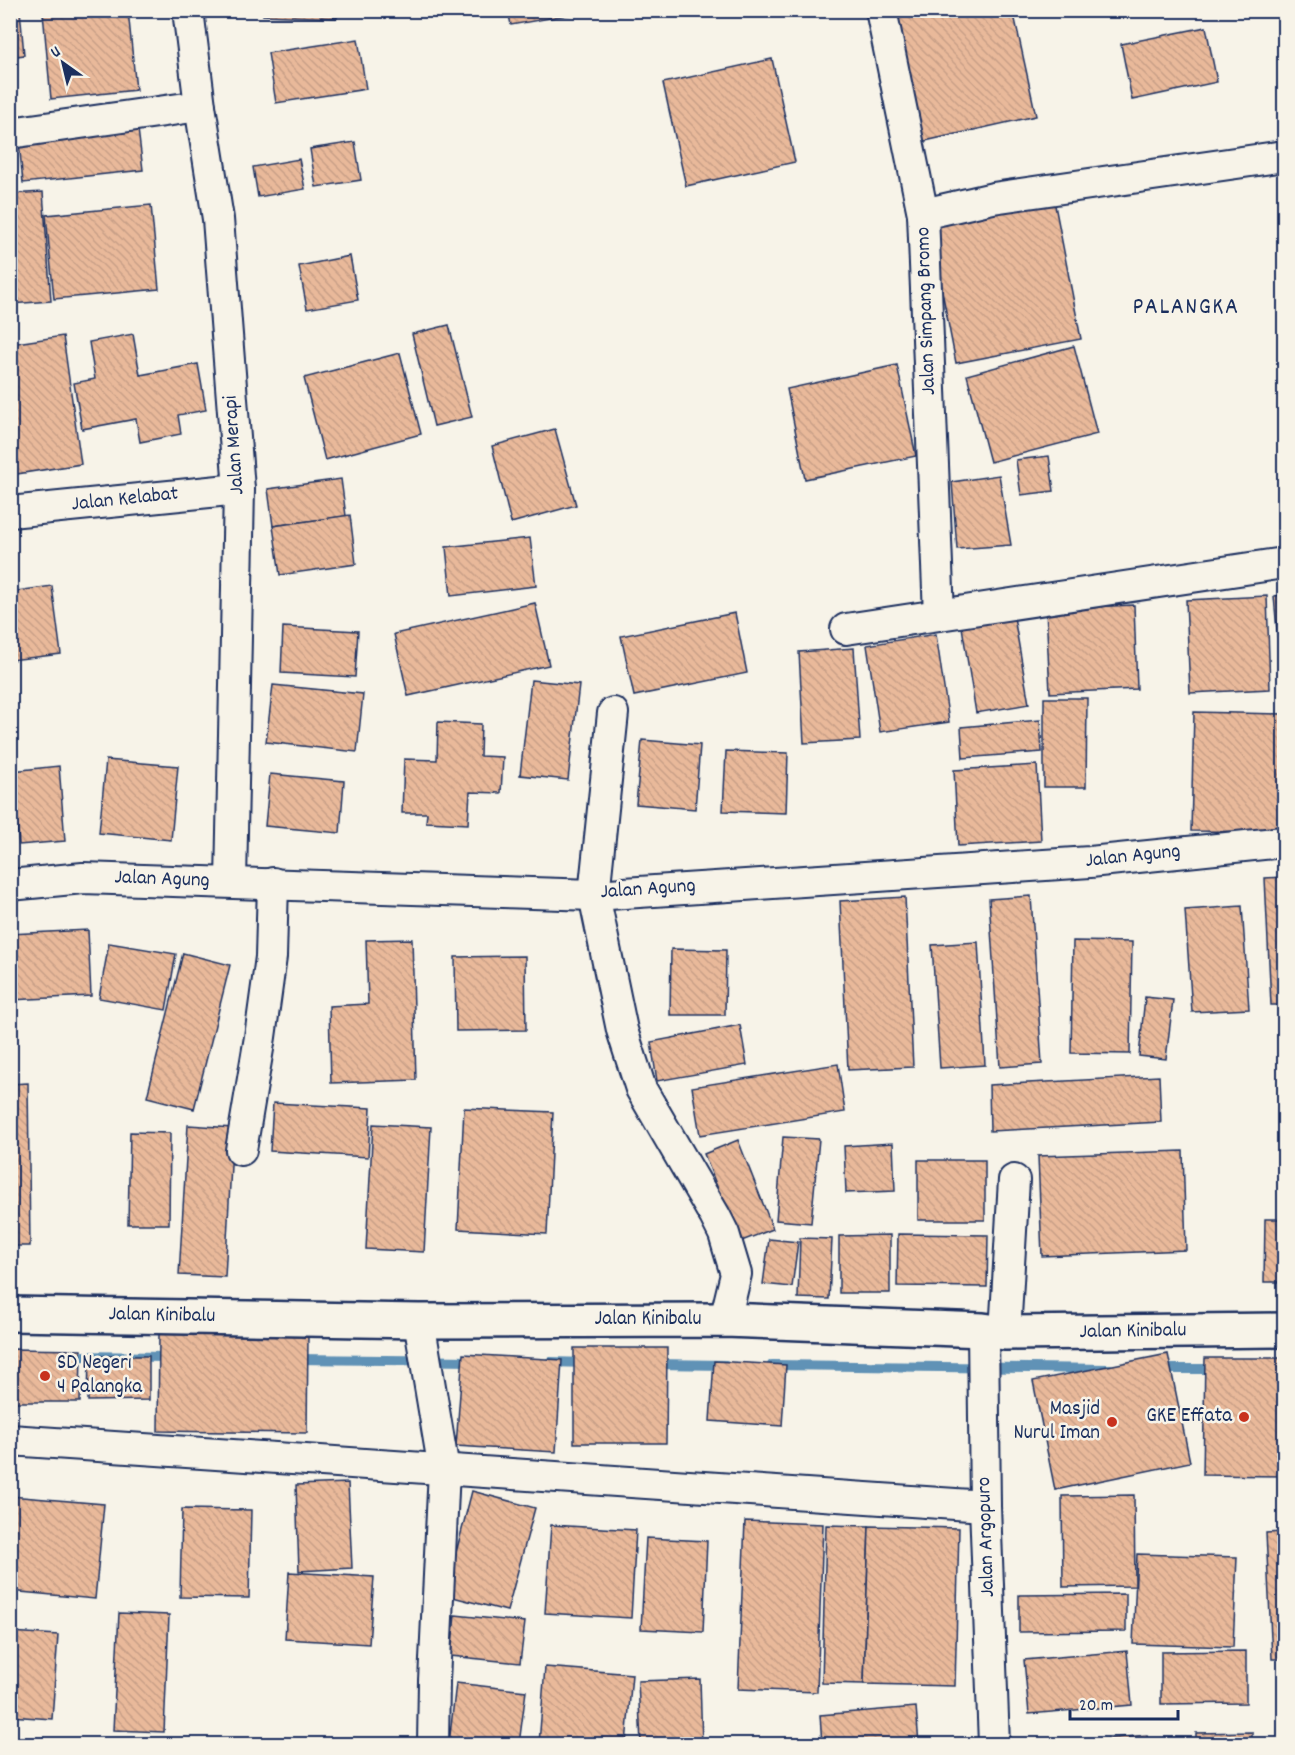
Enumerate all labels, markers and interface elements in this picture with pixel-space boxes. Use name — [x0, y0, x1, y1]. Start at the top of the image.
north arrow — [33, 33, 93, 93]
text: U — [46, 41, 66, 64]
street label: Jalan Simpang Bromo — [909, 226, 945, 396]
district label: PALANGKA — [1132, 291, 1240, 325]
street label: Jalan Merapi — [217, 394, 253, 496]
street label: Jalan Kelabat — [70, 479, 180, 521]
street label: Jalan Agung — [1084, 837, 1182, 877]
street label: Jalan Agung — [114, 863, 210, 897]
street label: Jalan Agung — [599, 872, 697, 908]
street label: Jalan Kinibalu — [108, 1300, 216, 1332]
street label: Jalan Kinibalu — [595, 1305, 701, 1335]
street label: Jalan Kinibalu — [1079, 1316, 1187, 1348]
place label: SD Negeri 4 Palangka — [57, 1349, 143, 1403]
marker: SD Negeri 4 Palangka — [38, 1369, 52, 1383]
place label: Masjid Nurul Iman — [1013, 1395, 1100, 1449]
place label: GKE Effata — [1146, 1402, 1233, 1432]
marker: GKE Effata — [1237, 1410, 1251, 1424]
marker: Masjid Nurul Iman — [1105, 1415, 1119, 1429]
street label: Jalan Argopuro — [970, 1476, 1004, 1598]
scale bar — [1070, 1683, 1178, 1721]
text: 20 m — [1079, 1694, 1113, 1719]

